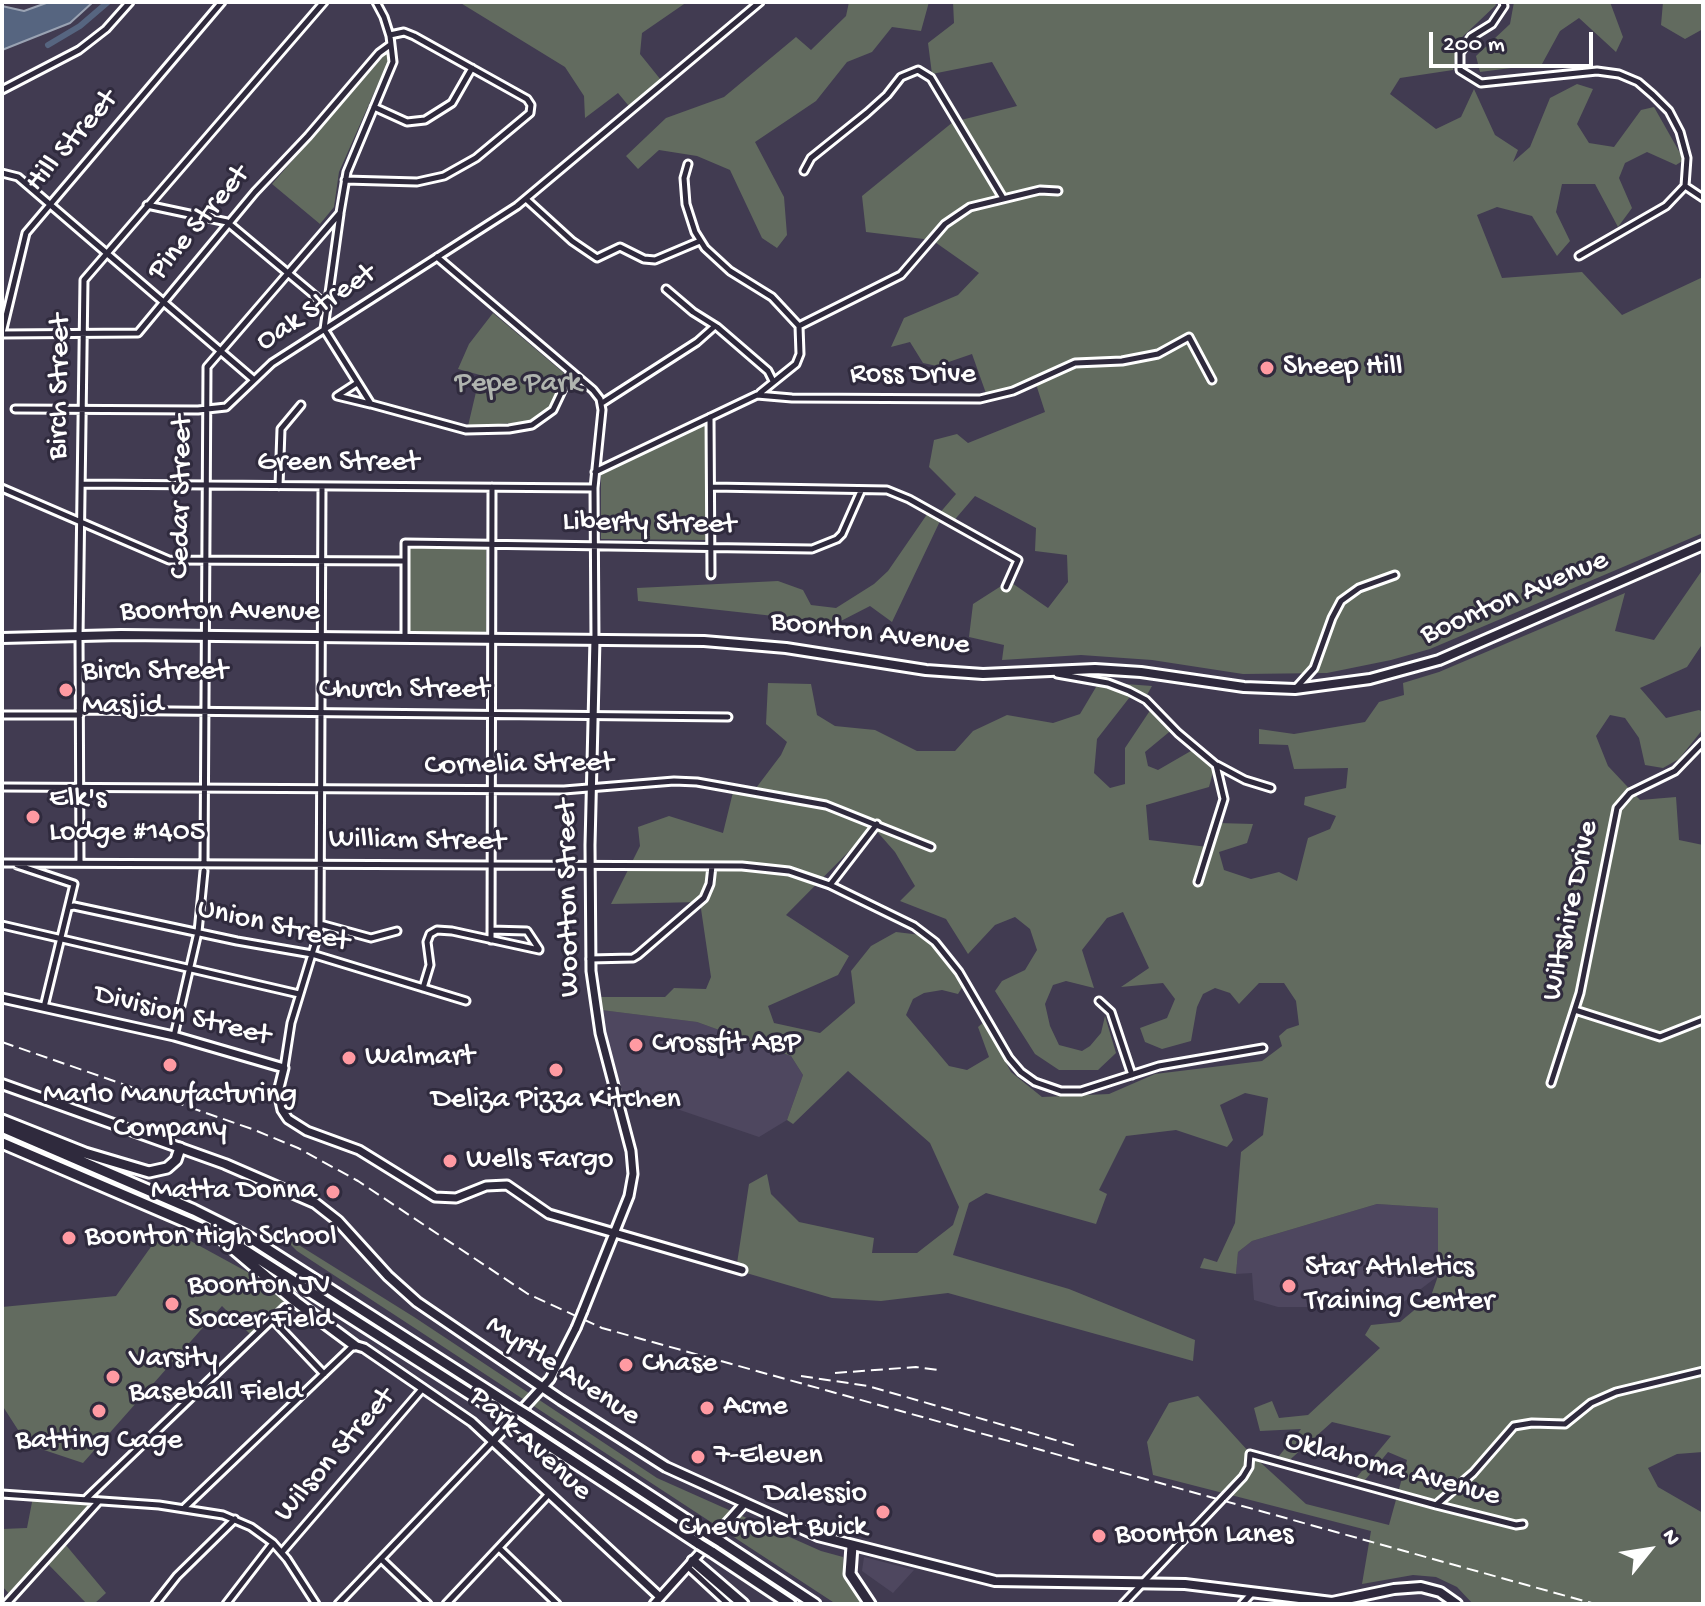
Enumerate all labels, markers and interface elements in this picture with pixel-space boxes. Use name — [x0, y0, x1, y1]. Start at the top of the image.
scale bar — [1433, 16, 1597, 66]
text: 200 m — [1443, 31, 1505, 60]
street label: Hill Street — [19, 83, 127, 201]
street label: Pine Street — [141, 159, 259, 289]
street label: Oak Street — [251, 257, 383, 361]
street label: Birch Street — [42, 314, 80, 460]
place label: Sheep Hill — [1283, 350, 1403, 386]
street label: Ross Drive — [850, 358, 976, 394]
marker: Sheep Hill — [1258, 359, 1276, 377]
park label: Pepe Park — [455, 367, 581, 403]
street label: Cedar Street — [164, 415, 202, 579]
street label: Green Street — [257, 446, 419, 482]
street label: Liberty Street — [562, 505, 736, 545]
street label: Boonton Avenue — [1416, 543, 1614, 655]
street label: Boonton Avenue — [120, 595, 320, 631]
street label: Boonton Avenue — [768, 605, 972, 665]
place label: Birch Street Masjid — [82, 655, 228, 726]
street label: Church Street — [319, 673, 489, 709]
marker: Birch Street Masjid — [57, 681, 75, 699]
street label: Cornelia Street — [424, 746, 614, 786]
place label: Elk's Lodge #1405 — [49, 782, 206, 852]
street label: Wootton Street — [550, 799, 590, 997]
marker: Elk's Lodge #1405 — [24, 808, 42, 826]
street label: Wiltshire Drive — [1535, 818, 1609, 1004]
street label: William Street — [328, 822, 506, 862]
street label: Union Street — [193, 892, 353, 962]
street label: Division Street — [90, 978, 274, 1056]
place label: Crossfit ABP — [652, 1027, 801, 1063]
marker: Crossfit ABP — [627, 1036, 645, 1054]
place label: Walmart — [365, 1040, 475, 1076]
marker: Walmart — [340, 1049, 358, 1067]
marker: Marlo Manufacturing Company — [161, 1056, 179, 1074]
marker: Deliza Pizza Kitchen — [547, 1061, 565, 1079]
place label: Marlo Manufacturing Company — [43, 1078, 297, 1148]
place label: Deliza Pizza Kitchen — [431, 1083, 681, 1119]
place label: Wells Fargo — [466, 1143, 614, 1179]
marker: Wells Fargo — [441, 1152, 459, 1170]
place label: Matta Donna — [151, 1174, 317, 1210]
marker: Matta Donna — [324, 1183, 342, 1201]
place label: Boonton High School — [85, 1220, 337, 1256]
marker: Boonton High School — [60, 1229, 78, 1247]
place label: Star Athletics Training Center — [1305, 1251, 1494, 1322]
place label: Boonton JV Soccer Field — [188, 1269, 333, 1340]
marker: Star Athletics Training Center — [1280, 1277, 1298, 1295]
marker: Boonton JV Soccer Field — [163, 1295, 181, 1313]
street label: Myrtle Avenue — [478, 1308, 646, 1436]
place label: Varsity Baseball Field — [129, 1342, 302, 1412]
place label: Chase — [642, 1347, 718, 1383]
marker: Chase — [617, 1356, 635, 1374]
marker: Varsity Baseball Field — [104, 1368, 122, 1386]
street label: Park Avenue — [460, 1380, 598, 1510]
street label: Wilson Street — [268, 1381, 404, 1531]
place label: Acme — [723, 1390, 788, 1426]
marker: Acme — [698, 1399, 716, 1417]
marker: Batting Cage — [90, 1402, 108, 1420]
place label: Batting Cage — [16, 1424, 182, 1460]
street label: Oklahoma Avenue — [1280, 1424, 1504, 1516]
place label: 7-Eleven — [714, 1439, 823, 1475]
marker: 7-Eleven — [689, 1448, 707, 1466]
place label: Dalessio Chevrolet Buick — [679, 1477, 867, 1548]
marker: Dalessio Chevrolet Buick — [874, 1503, 892, 1521]
north arrow — [1609, 1510, 1689, 1590]
place label: Boonton Lanes — [1115, 1518, 1293, 1554]
text: N — [1655, 1525, 1685, 1551]
marker: Boonton Lanes — [1090, 1527, 1108, 1545]

